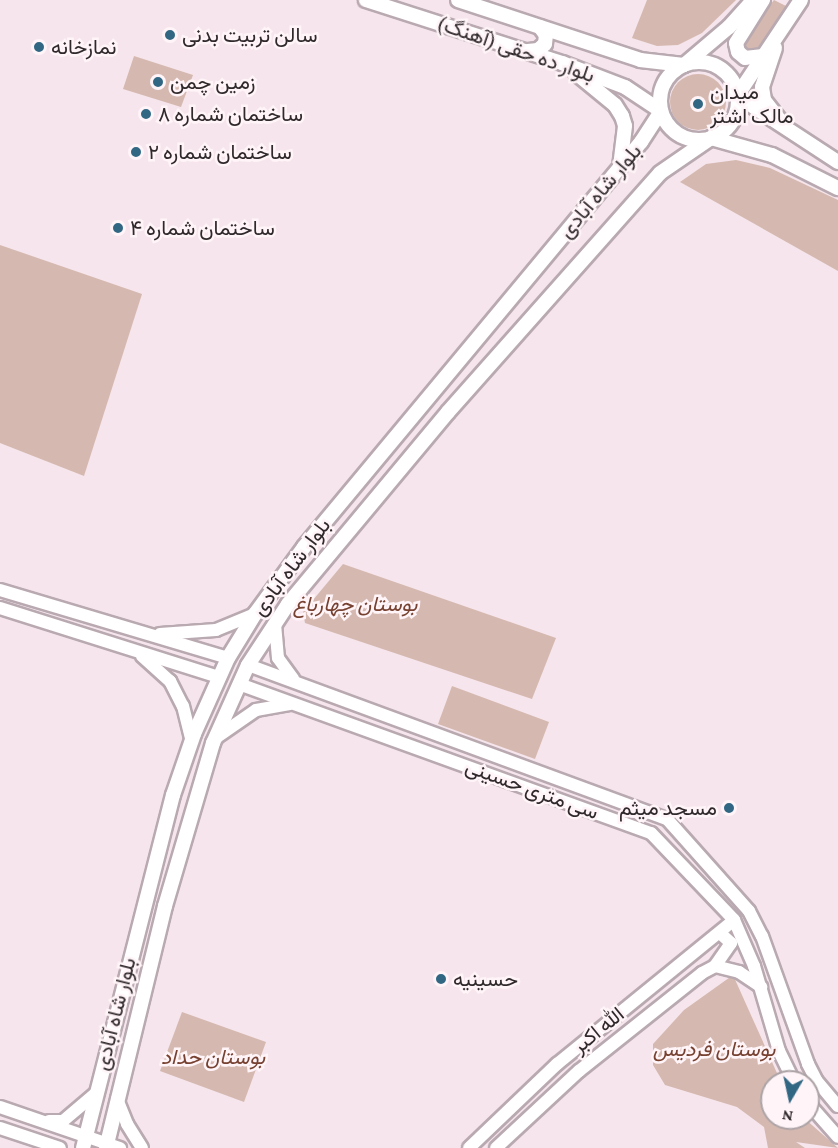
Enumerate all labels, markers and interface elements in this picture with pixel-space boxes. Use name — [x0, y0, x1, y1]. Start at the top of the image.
street label: بلوار ده حقی (آهنگ) — [434, 10, 598, 88]
place label: سالن تربیت بدنی — [182, 22, 317, 48]
marker: سالن تربیت بدنی — [163, 28, 177, 42]
place label: نمازخانه — [51, 34, 117, 60]
marker: نمازخانه — [32, 40, 46, 54]
place label: زمین چمن — [170, 69, 255, 95]
marker: زمین چمن — [151, 75, 165, 89]
place label: میدان مالک اشتر — [710, 79, 794, 129]
marker: میدان مالک اشتر — [691, 97, 705, 111]
place label: ساختمان شماره ۸ — [158, 101, 303, 127]
marker: ساختمان شماره ۸ — [139, 107, 153, 121]
place label: ساختمان شماره ۲ — [148, 139, 292, 165]
street label: بلوار شاه آبادی — [553, 139, 647, 243]
marker: ساختمان شماره ۲ — [129, 145, 143, 159]
place label: ساختمان شماره ۴ — [130, 215, 275, 241]
marker: ساختمان شماره ۴ — [111, 221, 125, 235]
street label: بلوار شاه آبادی — [246, 513, 336, 621]
park label: بوستان چهارباغ — [293, 591, 417, 617]
street label: سی متری حسینی — [462, 753, 602, 825]
place label: مسجد میثم — [619, 795, 717, 821]
marker: مسجد میثم — [722, 801, 736, 815]
street label: بلوار شاه آبادی — [89, 955, 141, 1073]
place label: حسینیه — [453, 966, 518, 992]
marker: حسینیه — [434, 972, 448, 986]
street label: الله اکبر — [567, 1001, 629, 1059]
park label: بوستان فردیس — [653, 1036, 775, 1062]
park label: بوستان حداد — [161, 1044, 265, 1070]
north arrow — [760, 1070, 820, 1130]
text: N — [781, 1107, 794, 1126]

